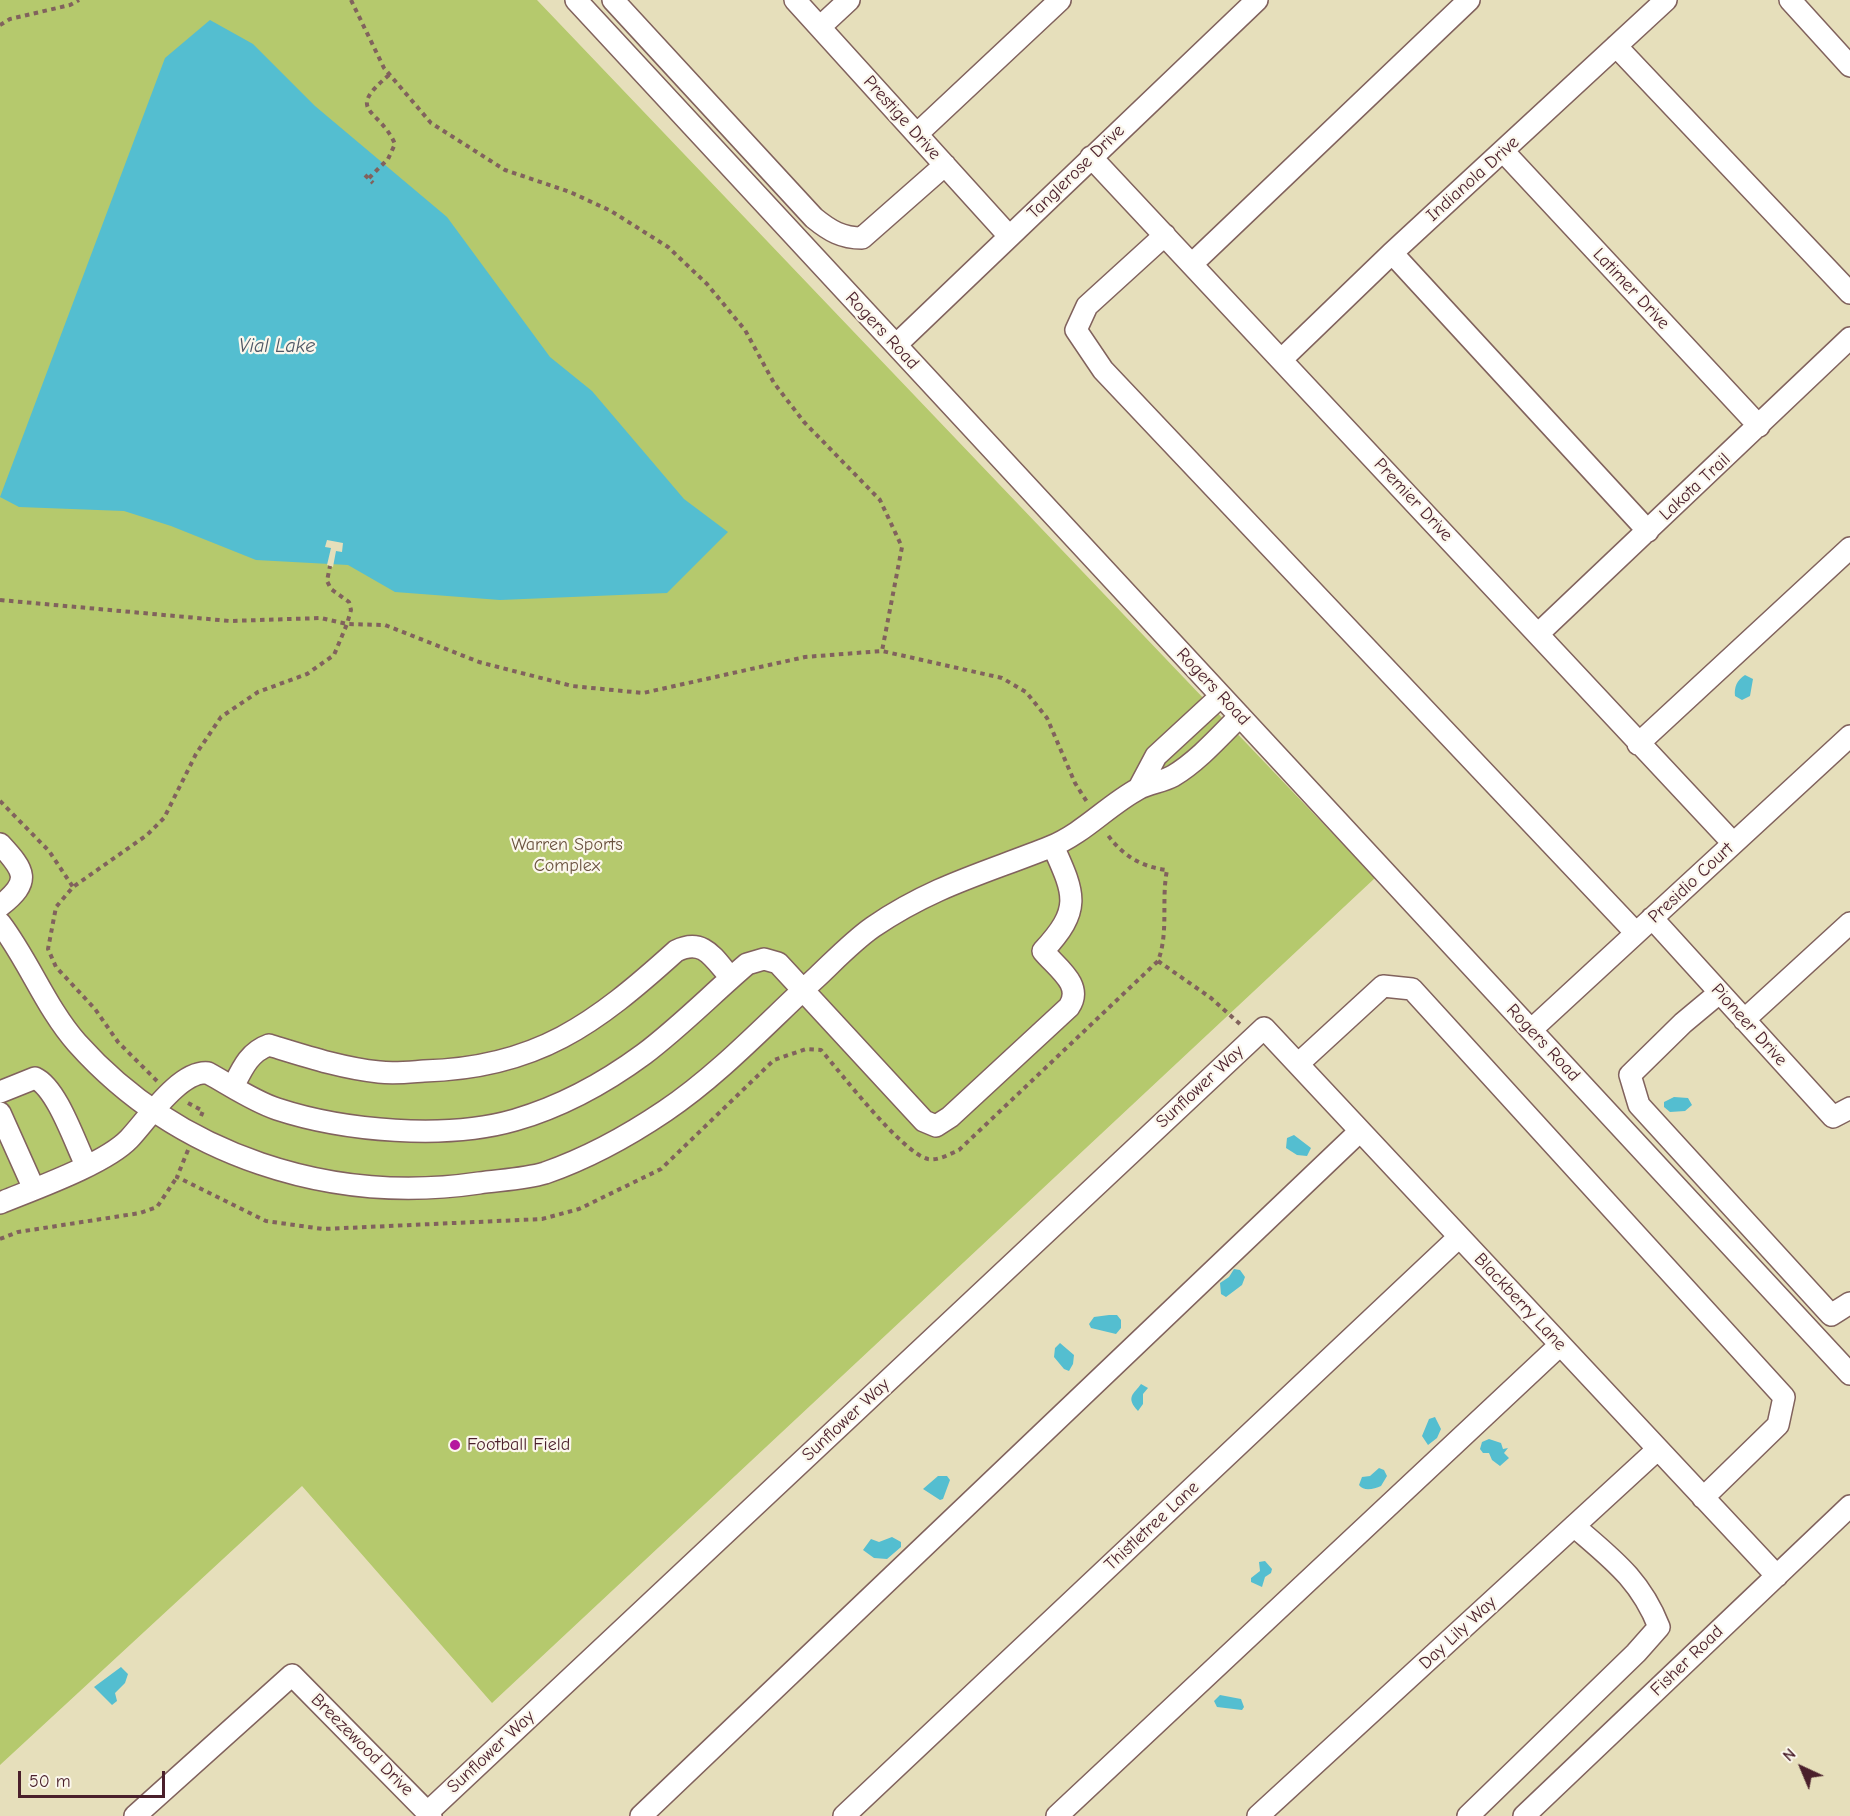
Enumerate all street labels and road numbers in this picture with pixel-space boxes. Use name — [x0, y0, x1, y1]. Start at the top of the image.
street label: Prestige Drive — [859, 71, 945, 165]
street label: Tanglerose Drive — [1023, 120, 1129, 224]
street label: Indianola Drive — [1422, 132, 1524, 226]
street label: Latimer Drive — [1588, 244, 1674, 334]
street label: Rogers Road — [841, 288, 923, 374]
street label: Lakota Trail — [1655, 449, 1735, 525]
street label: Premier Drive — [1369, 454, 1457, 546]
street label: Rogers Road — [1172, 644, 1254, 730]
street label: Presidio Court — [1644, 838, 1738, 928]
street label: Pioneer Drive — [1706, 979, 1792, 1071]
street label: Rogers Road — [1502, 1000, 1584, 1086]
street label: Sunflower Way — [1152, 1041, 1248, 1133]
street label: Blackberry Lane — [1469, 1249, 1571, 1355]
street label: Sunflower Way — [798, 1374, 894, 1466]
street label: Thistletree Lane — [1100, 1477, 1204, 1575]
street label: Day Lily Way — [1415, 1592, 1501, 1674]
street label: Fisher Road — [1646, 1621, 1728, 1701]
street label: Breezewood Drive — [306, 1689, 418, 1801]
street label: Sunflower Way — [443, 1706, 539, 1798]

